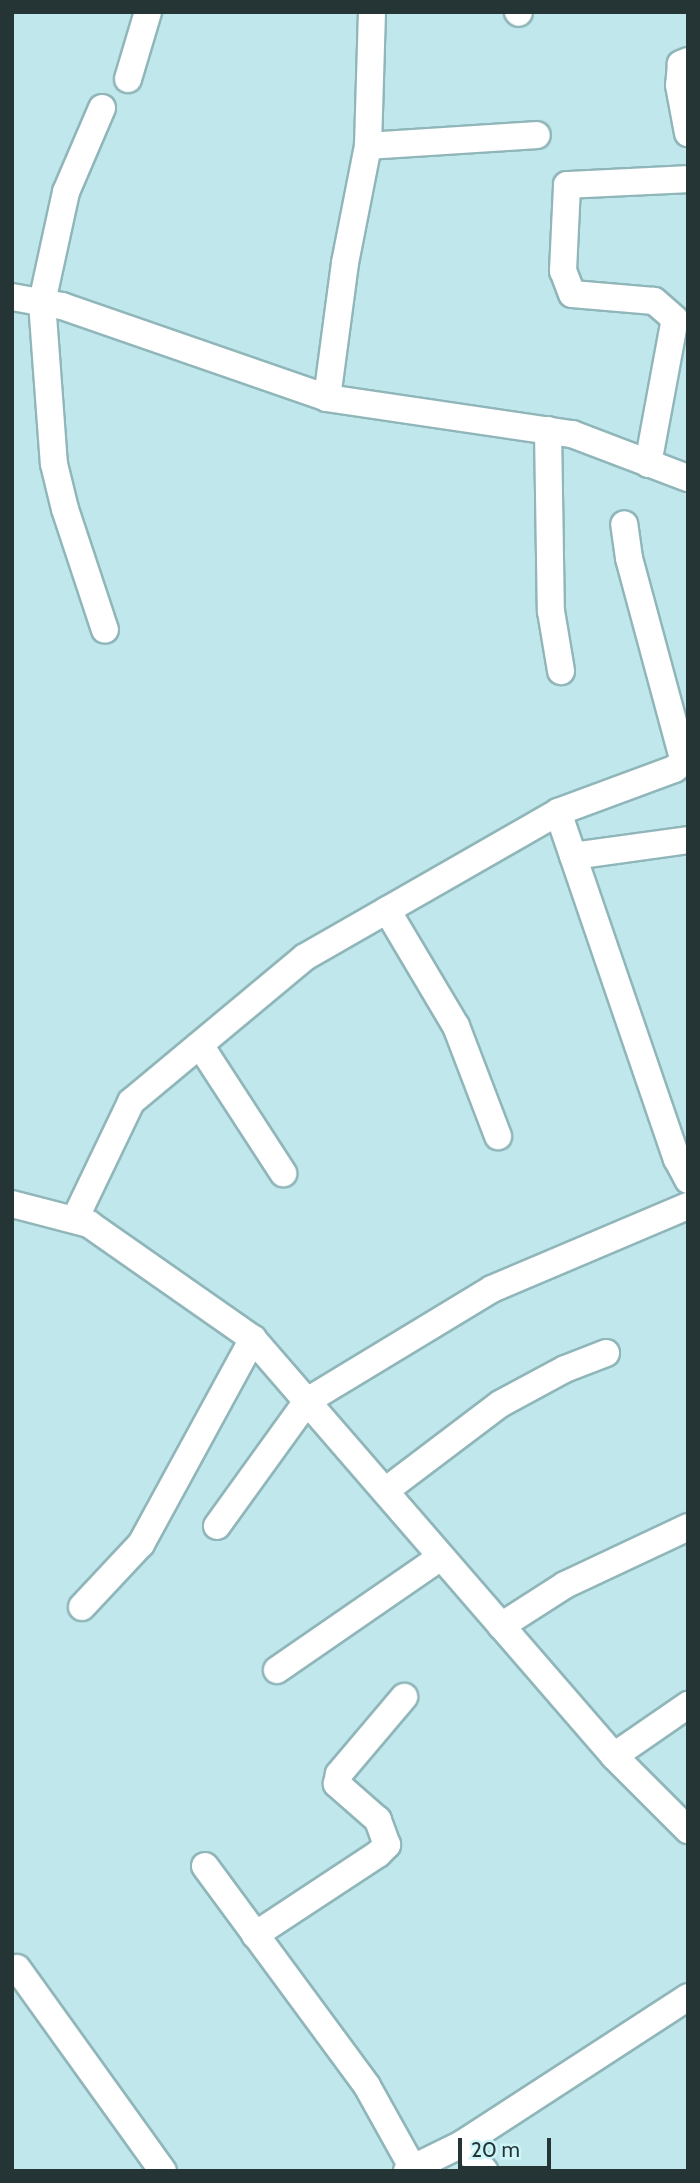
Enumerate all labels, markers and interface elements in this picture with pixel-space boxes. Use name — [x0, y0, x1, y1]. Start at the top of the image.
scale bar — [462, 2124, 555, 2168]
text: 20 m — [471, 2137, 520, 2162]

